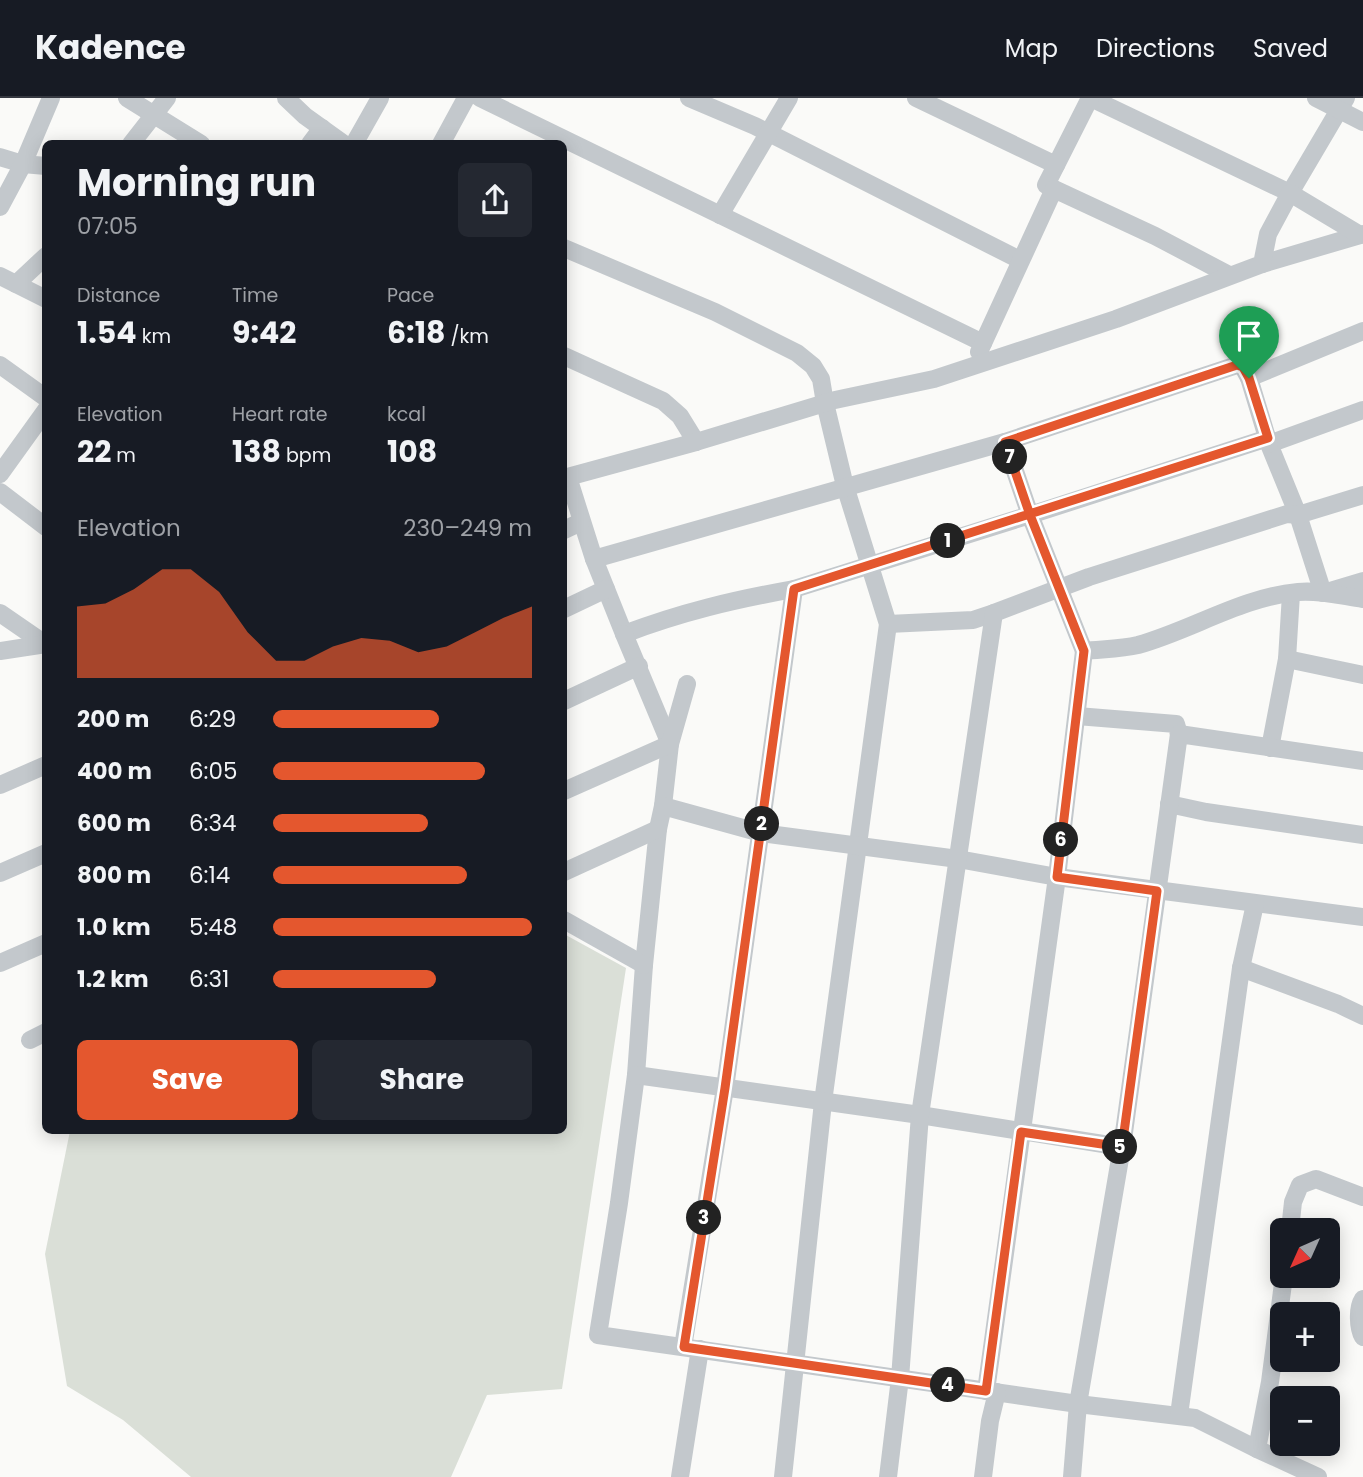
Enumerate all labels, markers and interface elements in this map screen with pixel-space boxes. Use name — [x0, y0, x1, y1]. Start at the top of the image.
text: Kadence — [35, 24, 186, 71]
text: Map — [1005, 32, 1058, 65]
text: Directions — [1096, 32, 1215, 65]
text: Saved — [1253, 32, 1328, 65]
text: Morning run — [77, 156, 316, 209]
button: share — [458, 163, 532, 237]
text: 07:05 — [77, 210, 138, 242]
text: Distance — [77, 282, 160, 309]
text: Time — [232, 282, 278, 309]
text: Pace — [387, 282, 434, 309]
pin — [1219, 306, 1279, 378]
text: 1.54 — [77, 311, 137, 354]
text: 9:42 — [232, 311, 296, 354]
text: 6:18 — [387, 311, 445, 354]
icon: arrive — [1230, 317, 1268, 355]
text: km — [137, 323, 171, 350]
text: /km — [445, 323, 489, 350]
text: Elevation — [77, 401, 163, 428]
text: Heart rate — [232, 401, 327, 428]
text: kcal — [387, 401, 426, 428]
text: 22 — [77, 430, 111, 473]
text: 138 — [232, 430, 281, 473]
text: 108 — [387, 430, 437, 473]
pin: 7 — [992, 440, 1028, 474]
text: m — [111, 442, 136, 469]
text: bpm — [281, 442, 331, 469]
text: 7 — [1004, 443, 1015, 470]
text: Elevation — [77, 512, 181, 544]
text: 230–249 m — [403, 512, 532, 544]
pin: 1 — [930, 524, 965, 558]
text: 1 — [944, 527, 951, 554]
text: 200 m — [77, 703, 149, 735]
text: 6:29 — [189, 703, 236, 735]
text: 400 m — [77, 755, 152, 787]
text: 6:05 — [189, 755, 237, 787]
pin: 2 — [744, 806, 780, 842]
text: 600 m — [77, 807, 151, 839]
text: 6:34 — [189, 807, 237, 839]
text: 2 — [756, 810, 767, 837]
pin: 6 — [1044, 822, 1078, 858]
text: 6 — [1054, 826, 1067, 853]
text: 800 m — [77, 859, 151, 891]
text: 6:14 — [189, 859, 230, 891]
text: 1.0 km — [77, 911, 151, 943]
text: 5:48 — [189, 911, 237, 943]
text: 1.2 km — [77, 963, 149, 995]
text: 6:31 — [189, 963, 229, 995]
button: Save — [77, 1040, 298, 1120]
button: Share — [312, 1040, 532, 1120]
pin: 5 — [1102, 1130, 1138, 1164]
text: 5 — [1113, 1133, 1126, 1160]
pin: 3 — [686, 1200, 722, 1236]
text: 3 — [698, 1204, 709, 1231]
north arrow — [1270, 1218, 1340, 1288]
map controls — [1270, 1218, 1340, 1456]
button: + — [1270, 1302, 1340, 1372]
pin: 4 — [930, 1368, 965, 1402]
text: 4 — [941, 1371, 954, 1398]
button: − — [1270, 1386, 1340, 1456]

